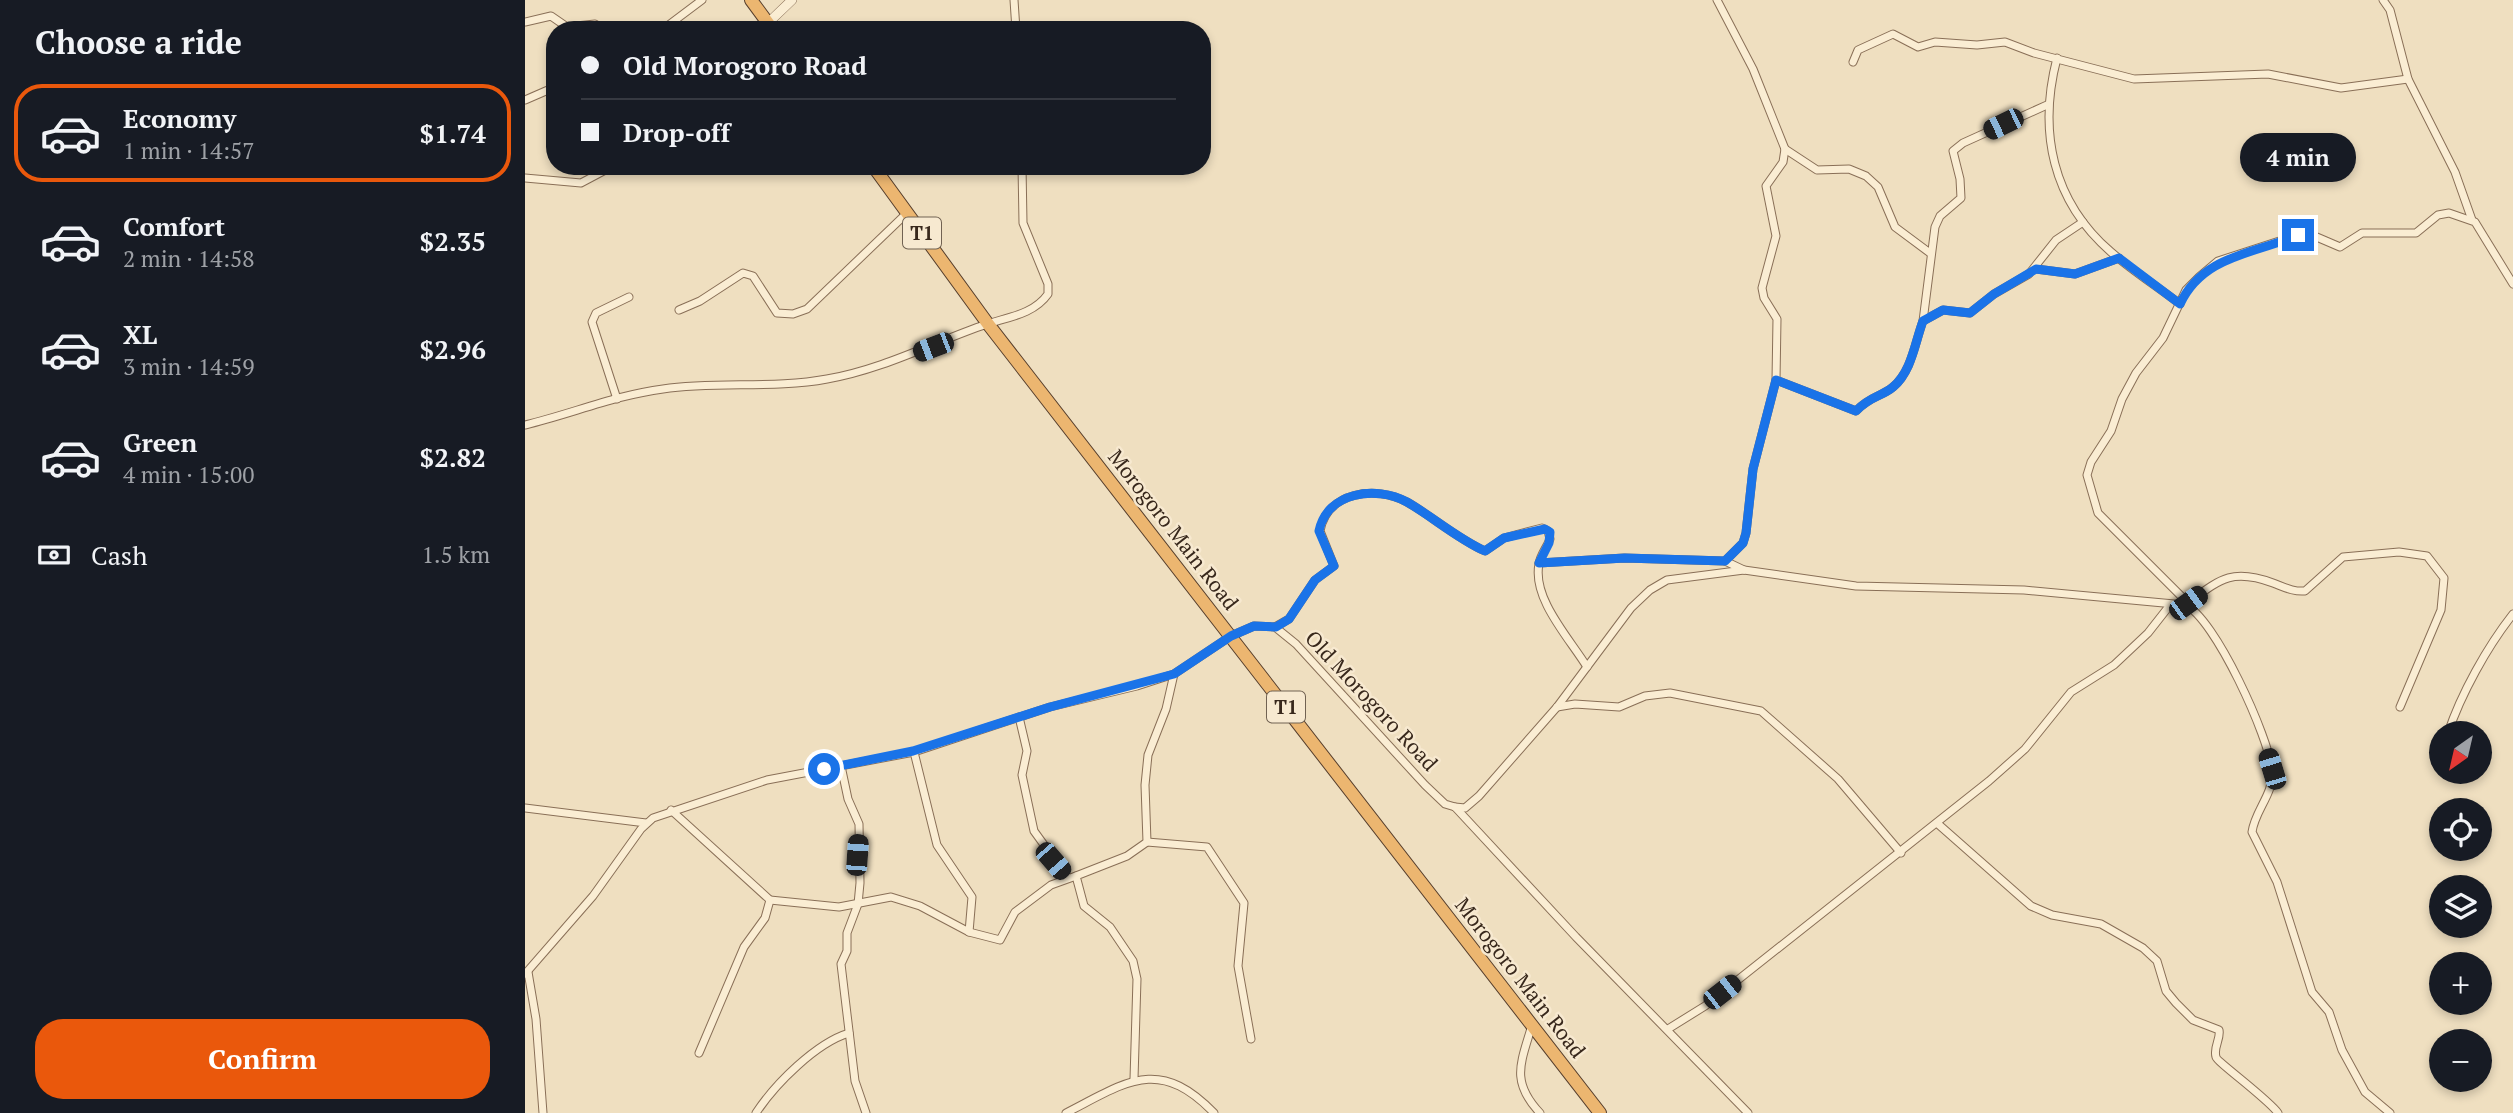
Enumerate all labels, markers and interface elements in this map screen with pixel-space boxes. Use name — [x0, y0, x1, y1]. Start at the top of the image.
text: Choose a ride — [35, 21, 242, 63]
text: Old Morogoro Road — [623, 48, 867, 82]
text: Economy — [123, 101, 236, 135]
icon: car — [39, 102, 102, 165]
car — [1980, 105, 2027, 143]
text: Drop-off — [623, 115, 730, 149]
text: $1.74 — [420, 116, 486, 150]
callout: 4 min — [2240, 134, 2356, 182]
text: 1 min · 14:57 — [123, 135, 255, 166]
text: 4 min — [2267, 142, 2329, 173]
text: Comfort — [123, 209, 225, 243]
icon: car — [39, 210, 102, 273]
road number: T1 — [903, 218, 941, 248]
route end — [2282, 219, 2314, 251]
text: $2.35 — [420, 224, 486, 258]
text: 2 min · 14:58 — [123, 243, 255, 274]
text: XL — [123, 317, 157, 351]
icon: car — [39, 318, 102, 381]
car — [910, 330, 957, 364]
text: $2.96 — [420, 332, 486, 366]
text: 3 min · 14:59 — [123, 351, 255, 382]
text: Green — [123, 425, 197, 459]
icon: car — [39, 426, 102, 489]
text: $2.82 — [420, 440, 486, 474]
street label: Morogoro Main Road — [1102, 443, 1246, 616]
text: 4 min · 15:00 — [123, 459, 255, 490]
icon: cash — [35, 536, 73, 574]
text: Cash — [91, 538, 147, 572]
text: 1.5 km — [422, 539, 490, 570]
car — [2165, 582, 2212, 624]
street label: Old Morogoro Road — [1299, 624, 1444, 777]
road number: T1 — [1267, 692, 1305, 722]
north arrow — [2429, 721, 2492, 784]
map controls — [2429, 721, 2492, 1092]
car — [2256, 746, 2289, 792]
route start — [808, 753, 840, 785]
button: locate — [2429, 798, 2492, 861]
car — [846, 833, 869, 877]
car — [1032, 838, 1075, 884]
button: layers — [2429, 875, 2492, 938]
street label: Morogoro Main Road — [1449, 891, 1593, 1064]
button: + — [2429, 952, 2492, 1015]
car — [1699, 971, 1746, 1013]
button: Confirm — [35, 1019, 490, 1099]
button: − — [2429, 1029, 2492, 1092]

